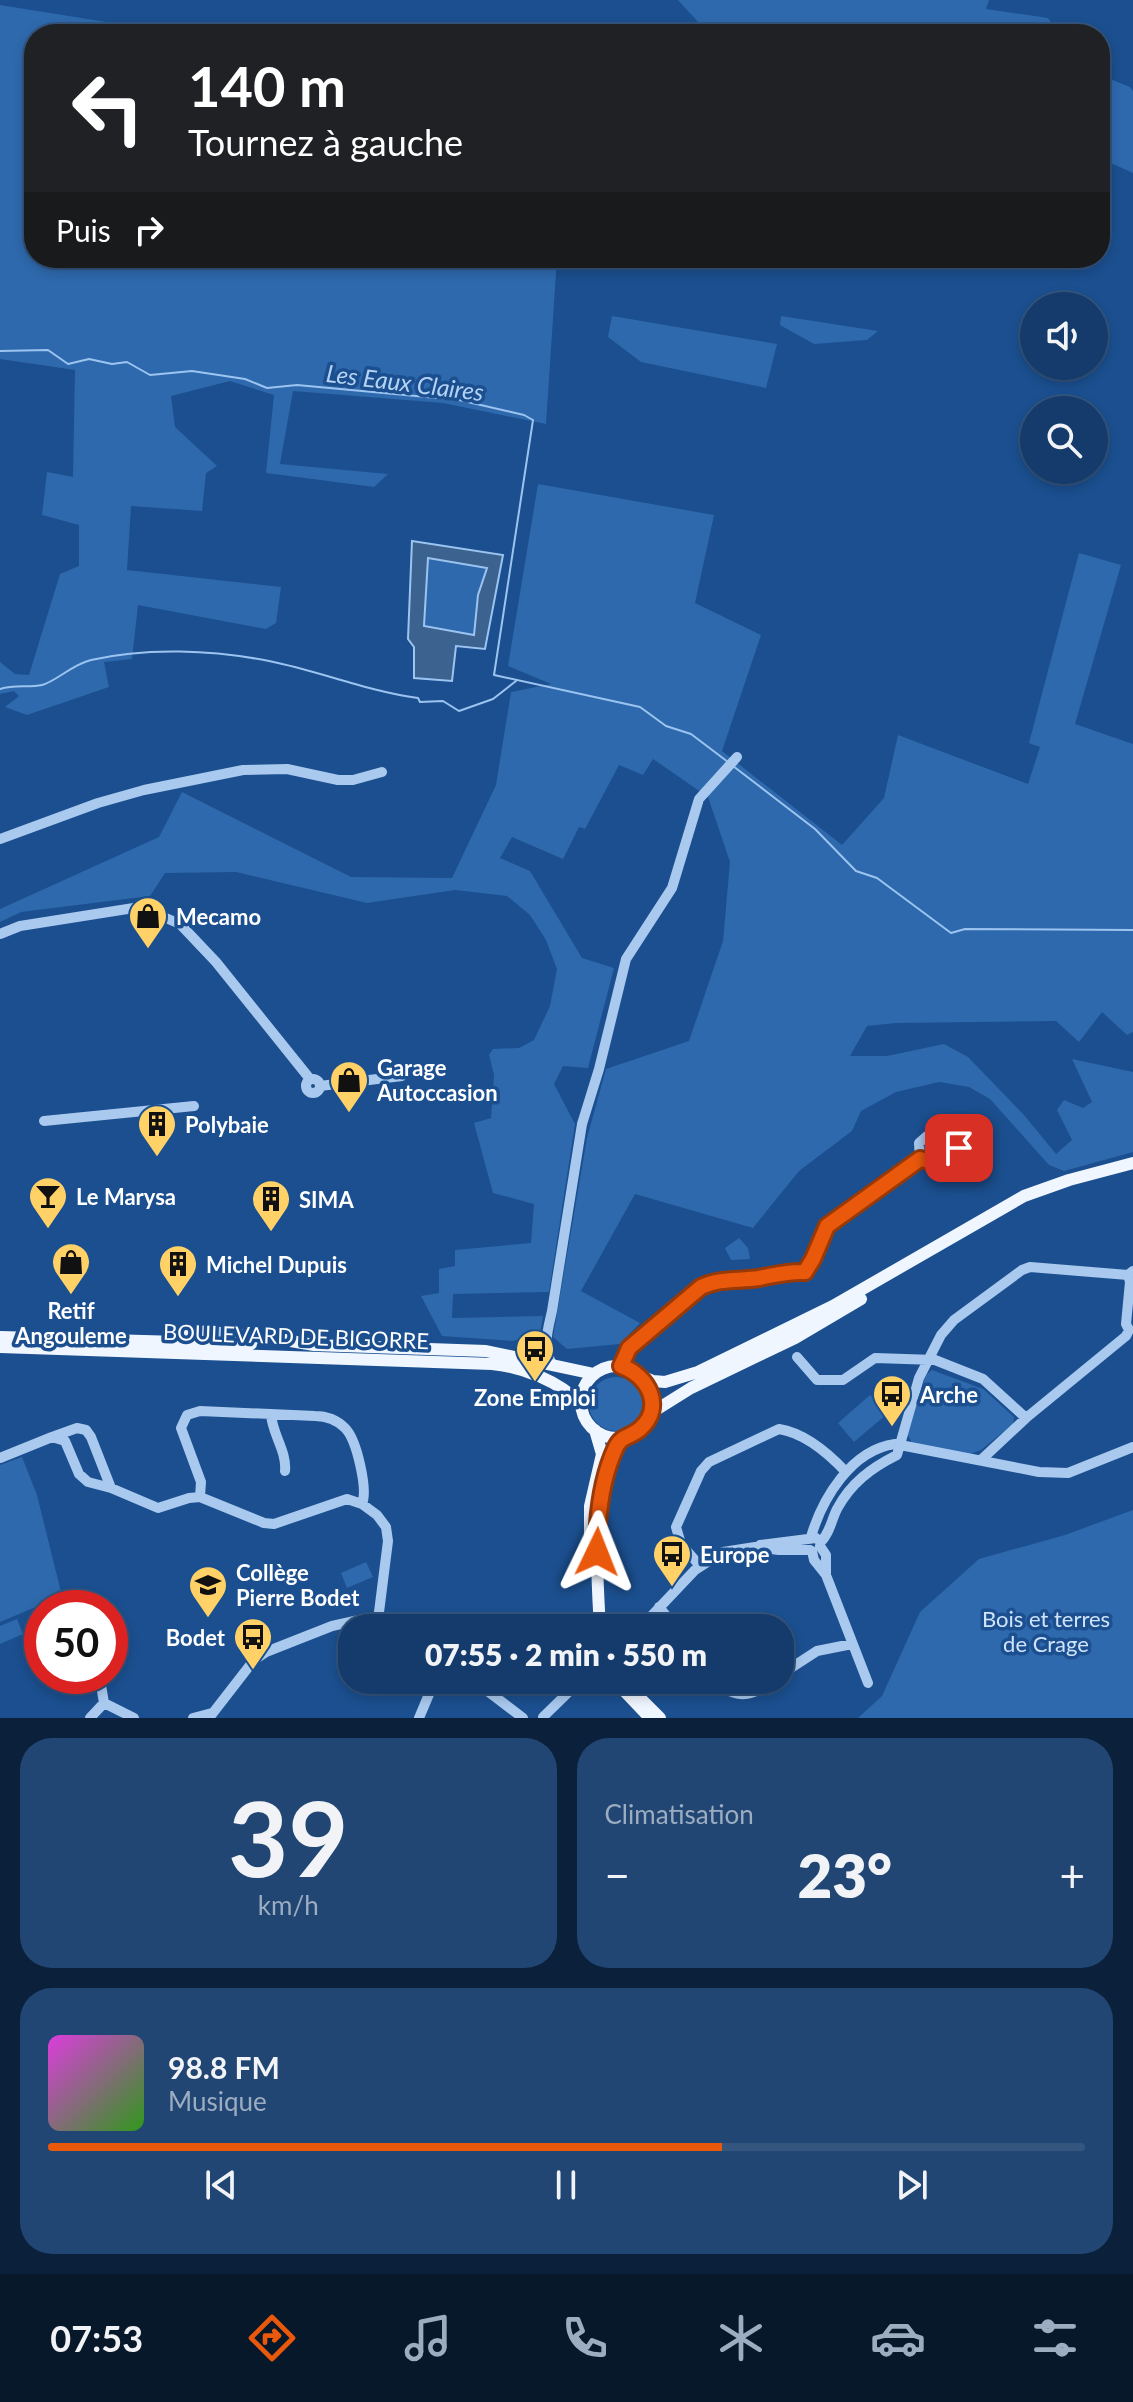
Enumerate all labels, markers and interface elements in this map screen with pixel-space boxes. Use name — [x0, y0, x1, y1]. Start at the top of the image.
text: 140 m — [188, 52, 346, 119]
icon: left — [56, 56, 160, 160]
text: Tournez à gauche — [188, 120, 463, 164]
icon: right — [127, 208, 171, 252]
text: Puis — [56, 212, 111, 248]
map controls — [1020, 292, 1108, 484]
button: sound — [1020, 292, 1108, 380]
water label: Les Eaux Claires — [325, 358, 486, 406]
button: search — [1020, 396, 1108, 484]
shop icon: Mecamo — [127, 895, 169, 950]
place label: Mecamo — [176, 903, 261, 930]
place label: Garage Autoccasion — [376, 1054, 498, 1106]
shop icon: Garage Autoccasion — [328, 1059, 370, 1114]
building icon: Polybaie — [136, 1103, 178, 1158]
place label: Polybaie — [185, 1111, 269, 1138]
pin — [925, 1114, 993, 1182]
icon: arrive — [937, 1126, 981, 1170]
bar icon: Le Marysa — [27, 1175, 69, 1230]
building icon: SIMA — [250, 1178, 292, 1233]
place label: Le Marysa — [76, 1183, 176, 1210]
place label: SIMA — [299, 1186, 354, 1213]
shop icon: Retif Angouleme — [50, 1241, 92, 1296]
building icon: Michel Dupuis — [157, 1243, 199, 1298]
place label: Michel Dupuis — [206, 1251, 347, 1278]
place label: Retif Angouleme — [14, 1297, 127, 1349]
street label: BOULEVARD DE BIGORRE — [163, 1318, 429, 1354]
bus stop icon: Zone Emploi — [514, 1328, 556, 1383]
bus stop icon: Arche — [871, 1373, 913, 1428]
place label: Arche — [919, 1381, 978, 1408]
place label: Zone Emploi — [474, 1384, 596, 1411]
position arrow — [555, 1510, 639, 1594]
bus stop icon: Europe — [651, 1533, 693, 1588]
place label: Europe — [700, 1541, 770, 1568]
place label: Collège Pierre Bodet — [236, 1559, 360, 1611]
school or university icon: Collège Pierre Bodet — [187, 1564, 229, 1619]
speed limit sign: 50 — [24, 1590, 128, 1694]
park label: Bois et terres de Crage — [982, 1605, 1110, 1657]
bus stop icon: Bodet — [232, 1616, 274, 1671]
place label: Bodet — [166, 1624, 226, 1651]
text: 07:55 · 2 min · 550 m — [425, 1636, 707, 1672]
text: 39 — [228, 1774, 349, 1899]
text: Climatisation — [605, 1798, 754, 1830]
text: 23° — [797, 1839, 892, 1911]
text: − — [605, 1849, 630, 1901]
text: + — [1059, 1849, 1085, 1901]
text: km/h — [258, 1889, 319, 1921]
text: 98.8 FM — [168, 2049, 280, 2085]
text: Musique — [168, 2085, 267, 2117]
icon: previous — [199, 2163, 243, 2207]
icon: pause — [544, 2163, 588, 2207]
icon: next — [890, 2163, 934, 2207]
icon: directions — [244, 2310, 300, 2366]
icon: music — [400, 2310, 456, 2366]
icon: phone — [557, 2310, 613, 2366]
icon: climate — [713, 2310, 769, 2366]
icon: car — [870, 2310, 926, 2366]
icon: filters — [1027, 2310, 1083, 2366]
text: 07:53 — [50, 2316, 143, 2360]

